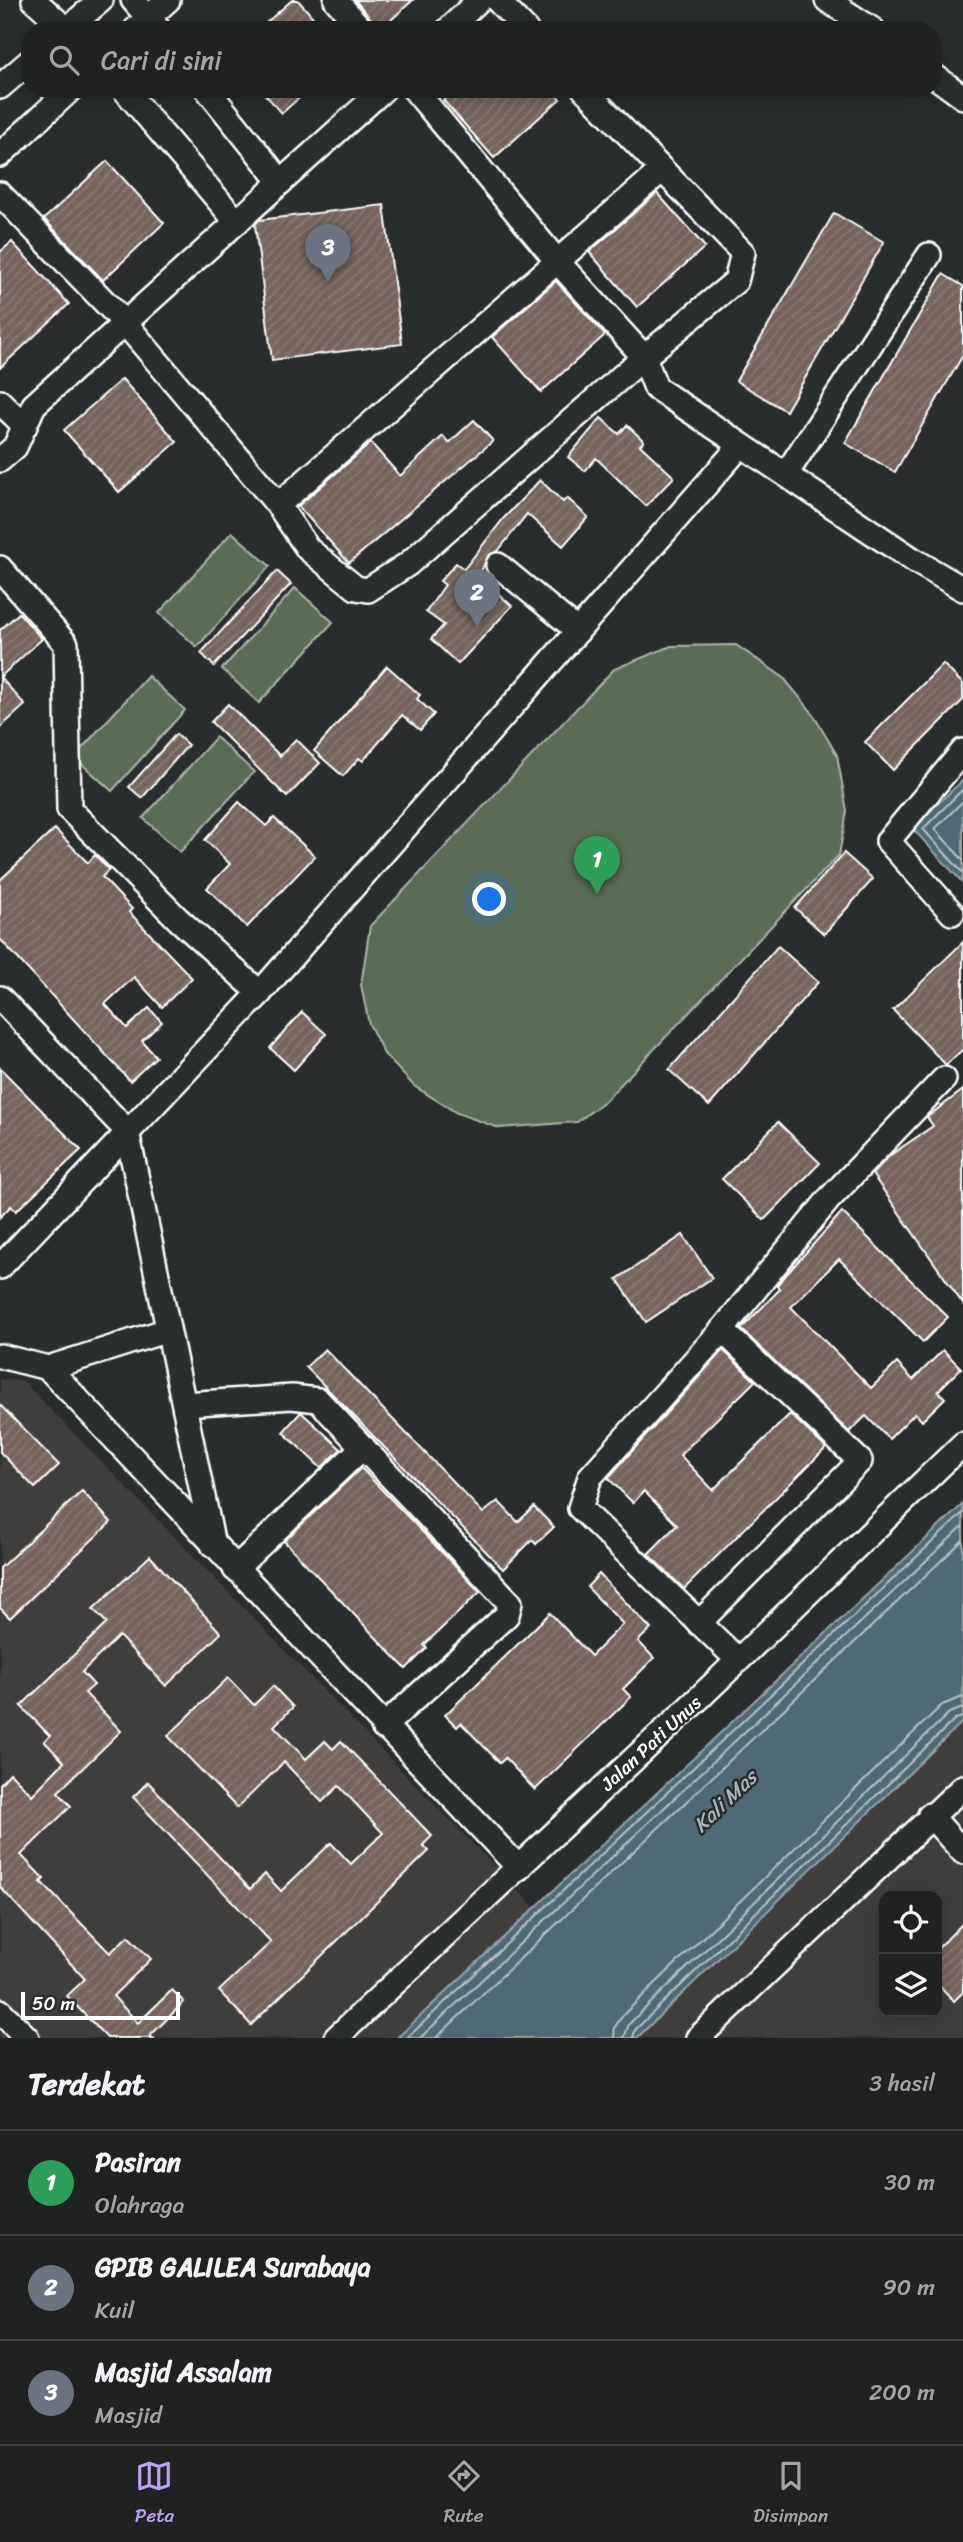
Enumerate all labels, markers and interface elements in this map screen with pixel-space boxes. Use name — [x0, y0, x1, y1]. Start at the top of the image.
search box — [21, 21, 942, 98]
text: Cari di sini — [101, 37, 222, 83]
icon: search — [45, 41, 83, 79]
pin: 3 — [305, 224, 351, 282]
pin: 2 — [454, 569, 500, 627]
pin: 1 — [574, 836, 620, 894]
your location — [472, 882, 506, 916]
street label: Jalan Pati Unus — [592, 1687, 710, 1800]
water label: Kali Mas — [683, 1758, 768, 1842]
map controls — [879, 1891, 942, 2017]
button: locate — [879, 1891, 942, 1954]
button: layers — [879, 1954, 942, 2017]
text: 50 m — [32, 1987, 75, 2020]
scale bar — [21, 1989, 180, 2021]
text: Terdekat — [28, 2057, 145, 2111]
text: 3 hasil — [869, 2063, 935, 2104]
text: Pasiran — [95, 2139, 181, 2185]
text: 1 — [46, 2162, 56, 2203]
text: 30 m — [884, 2162, 935, 2203]
text: Olahraga — [95, 2185, 184, 2226]
text: GPIB GALILEA Surabaya — [95, 2244, 371, 2290]
text: 2 — [44, 2267, 58, 2308]
text: 90 m — [883, 2267, 935, 2308]
text: Kuil — [95, 2290, 134, 2331]
text: Masjid Assalam — [95, 2349, 272, 2395]
text: 3 — [45, 2372, 57, 2413]
text: 200 m — [869, 2372, 935, 2413]
text: Masjid — [95, 2395, 162, 2436]
tab: Peta — [135, 2457, 174, 2532]
tab: Rute — [444, 2457, 483, 2532]
tab: Disimpan — [753, 2457, 828, 2532]

